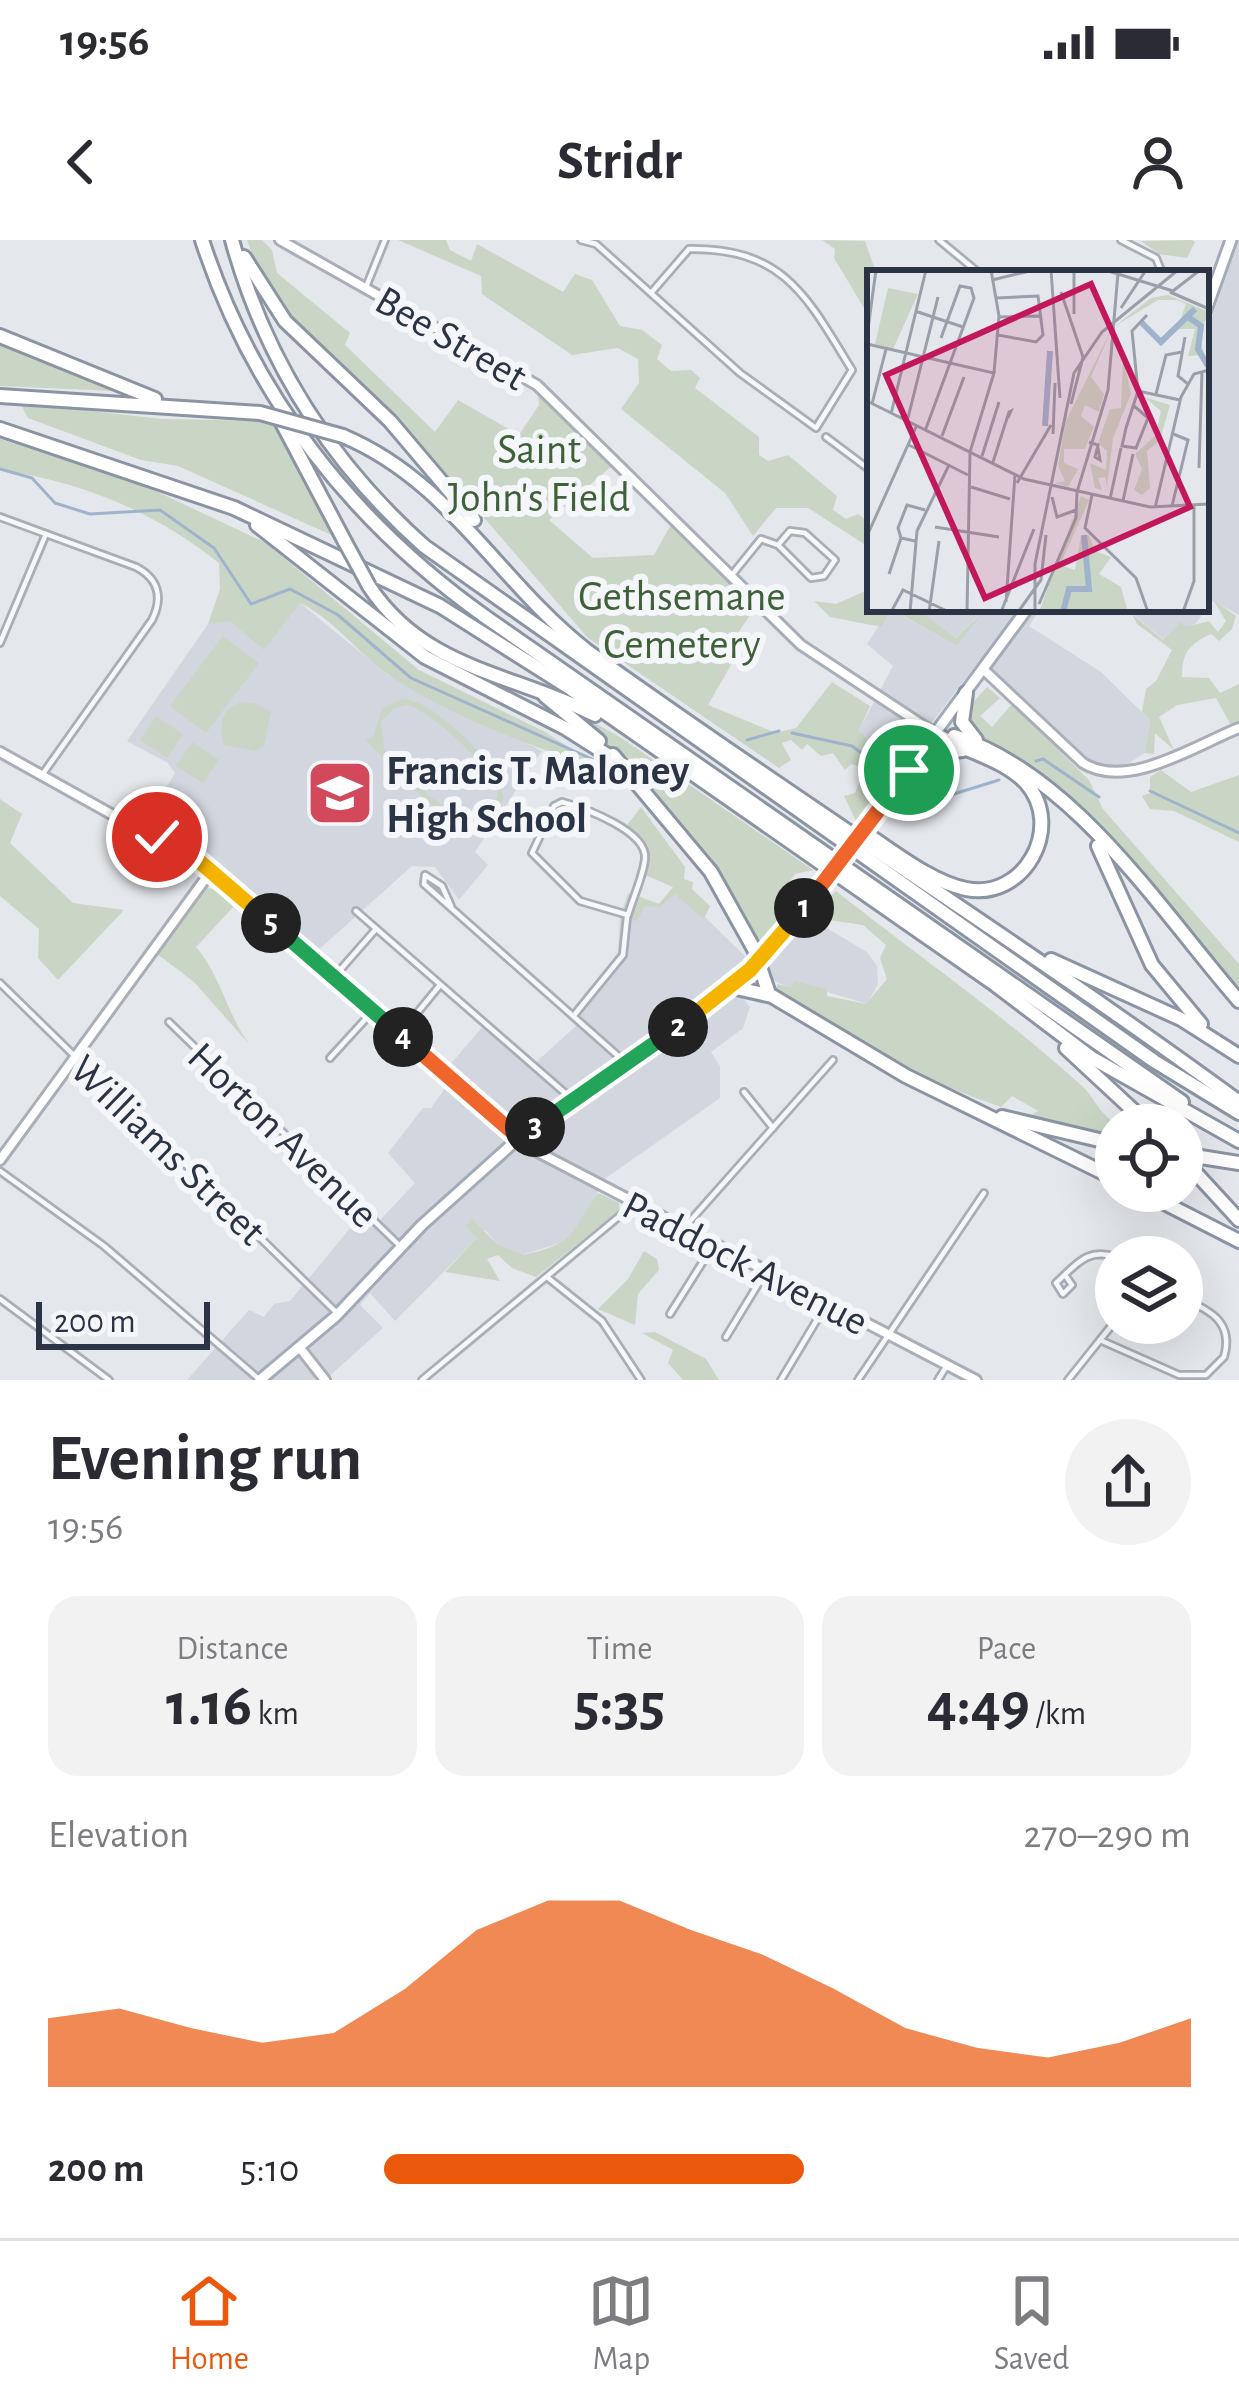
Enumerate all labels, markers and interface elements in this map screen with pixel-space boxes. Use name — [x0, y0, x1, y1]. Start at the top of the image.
text: 19:56 — [60, 19, 149, 64]
icon: back — [48, 129, 114, 195]
icon: person — [1125, 129, 1191, 195]
text: Stridr — [557, 135, 682, 189]
inset map — [867, 270, 1209, 612]
street label: Bee Street — [368, 279, 534, 399]
park label: Saint John's Field — [448, 429, 630, 519]
park label: Gethsemane Cemetery — [578, 576, 786, 666]
pin — [858, 719, 960, 821]
icon: arrive — [876, 737, 942, 803]
place label: Francis T. Maloney High School — [386, 750, 690, 840]
school or university icon: Francis T. Maloney High School — [305, 758, 375, 828]
pin — [106, 786, 208, 888]
icon: check — [124, 804, 190, 870]
pin: 1 — [774, 878, 834, 938]
text: 1 — [798, 891, 810, 924]
pin: 5 — [241, 893, 301, 953]
text: 5 — [264, 906, 278, 939]
pin: 2 — [648, 997, 708, 1057]
pin: 4 — [373, 1007, 433, 1067]
text: 2 — [670, 1010, 686, 1043]
text: 4 — [395, 1020, 411, 1053]
street label: Horton Avenue — [180, 1035, 386, 1236]
street label: Williams Street — [62, 1048, 273, 1253]
pin: 3 — [505, 1097, 565, 1157]
map controls — [1095, 1104, 1203, 1344]
button: locate — [1095, 1104, 1203, 1212]
text: 3 — [528, 1110, 542, 1143]
street label: Paddock Avenue — [616, 1184, 874, 1344]
button: layers — [1095, 1236, 1203, 1344]
scale bar — [36, 1296, 210, 1349]
text: 200 m — [54, 1306, 136, 1339]
button: share — [1065, 1419, 1191, 1545]
text: Evening run — [48, 1426, 362, 1492]
text: 19:56 — [48, 1508, 123, 1547]
text: Distance — [177, 1633, 288, 1666]
text: Time — [587, 1633, 652, 1666]
text: Pace — [977, 1633, 1036, 1666]
text: 1.16 — [166, 1676, 252, 1736]
text: 5:35 — [574, 1676, 665, 1736]
text: 4:49 — [927, 1676, 1030, 1736]
text: km — [252, 1698, 299, 1731]
text: /km — [1030, 1698, 1086, 1731]
text: Elevation — [48, 1816, 189, 1855]
text: 270–290 m — [1024, 1816, 1191, 1855]
text: 200 m — [48, 2150, 144, 2189]
text: 5:10 — [240, 2150, 299, 2189]
tab: Home — [170, 2268, 249, 2380]
tab: Map — [588, 2268, 654, 2380]
tab: Saved — [994, 2268, 1069, 2380]

